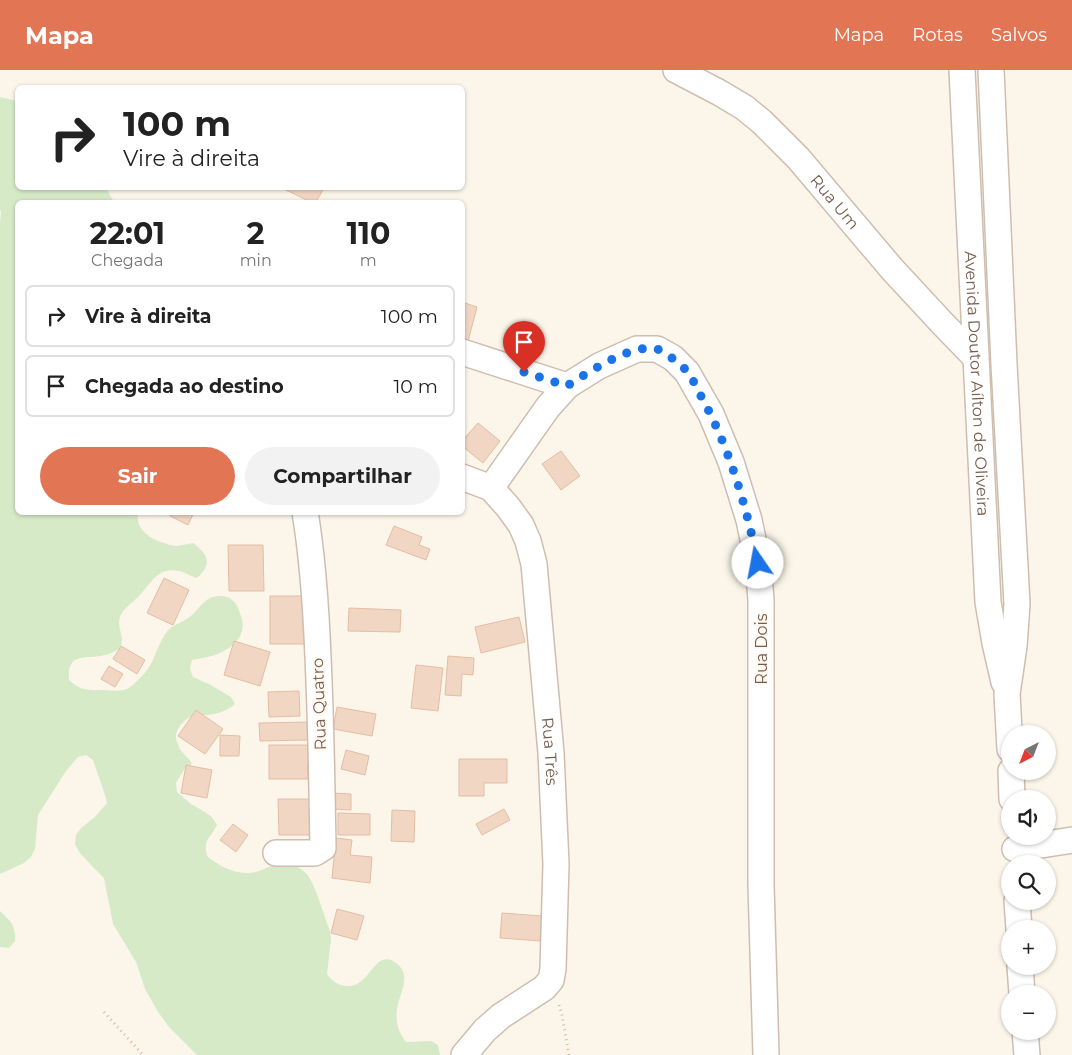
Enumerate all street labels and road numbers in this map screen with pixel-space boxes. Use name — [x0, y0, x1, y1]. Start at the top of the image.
street label: Rua Um — [807, 171, 863, 233]
street label: Avenida Doutor Aílton de Oliveira — [961, 251, 993, 517]
street label: Rua Dois — [752, 613, 771, 685]
street label: Rua Quatro — [308, 658, 330, 750]
street label: Rua Três — [538, 716, 562, 786]

